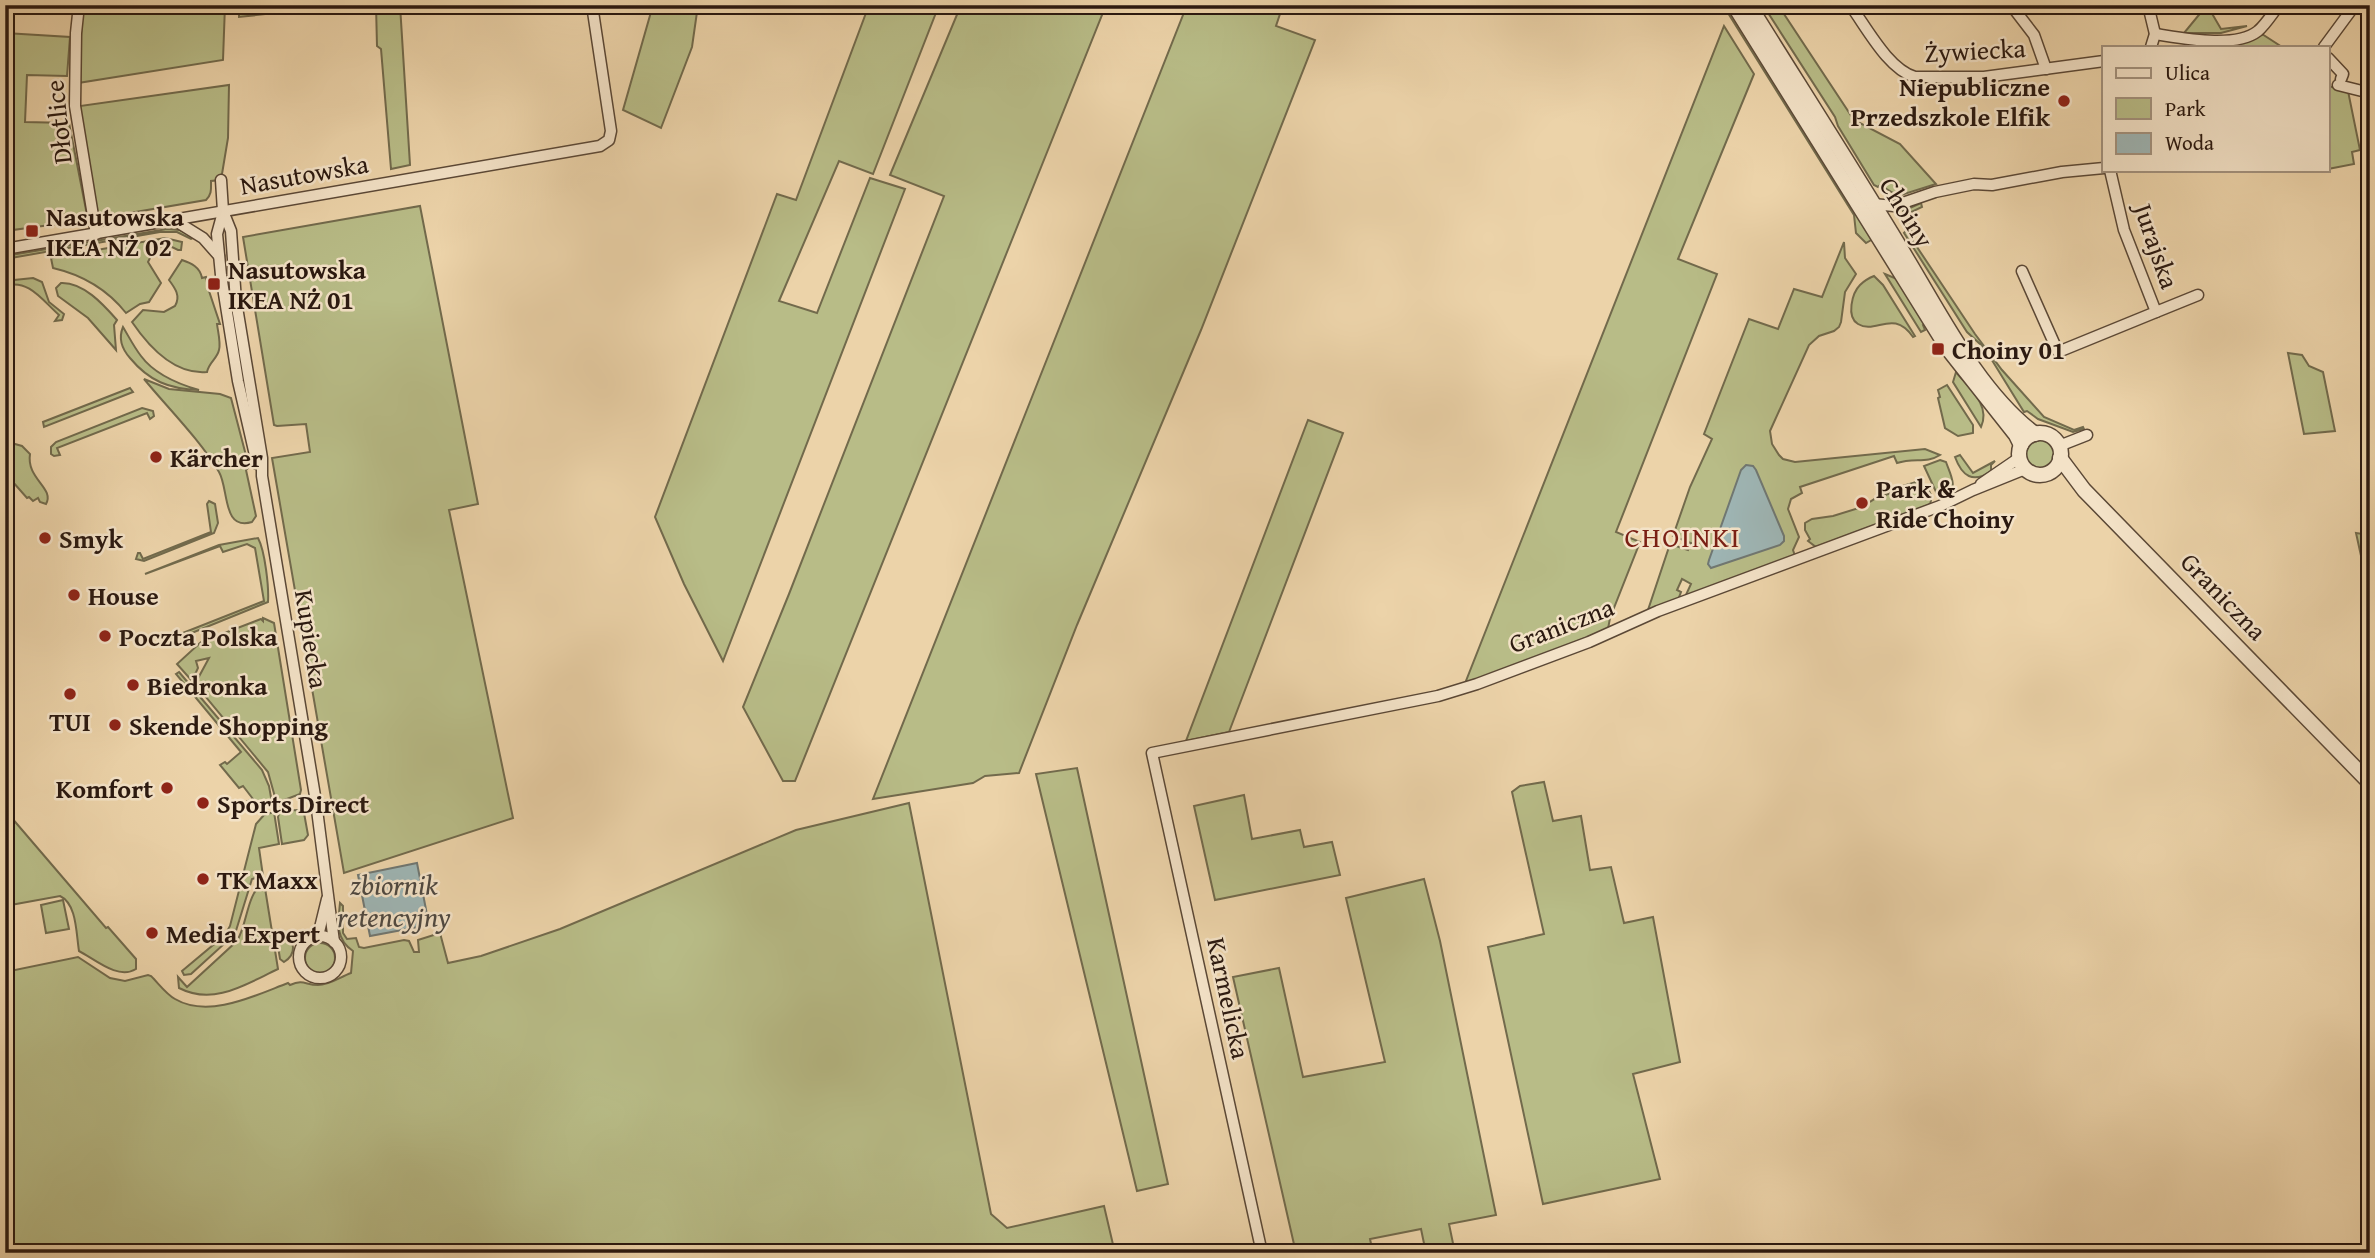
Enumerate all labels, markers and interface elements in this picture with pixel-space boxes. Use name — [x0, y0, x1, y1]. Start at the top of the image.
street label: Żywiecka — [1923, 28, 2027, 72]
legend — [2102, 46, 2330, 172]
text: Ulica — [2165, 57, 2210, 88]
place label: Niepubliczne Przedszkole Elfik — [1851, 67, 2050, 136]
street label: Dłotlice — [34, 78, 82, 166]
marker: Niepubliczne Przedszkole Elfik — [2056, 93, 2072, 109]
text: Park — [2165, 93, 2206, 124]
text: Woda — [2165, 127, 2214, 158]
street label: Nasutowska — [237, 143, 372, 204]
street label: Choiny — [1870, 169, 1944, 255]
street label: Jurajska — [2123, 195, 2190, 295]
place label: Nasutowska IKEA NŻ 02 — [46, 197, 185, 266]
marker: Nasutowska IKEA NŻ 02 — [24, 223, 40, 239]
place label: Nasutowska IKEA NŻ 01 — [228, 250, 367, 319]
marker: Nasutowska IKEA NŻ 01 — [206, 276, 222, 292]
place label: Choiny 01 — [1952, 330, 2065, 369]
marker: Choiny 01 — [1930, 341, 1946, 357]
place label: Kärcher — [170, 438, 263, 477]
marker: Kärcher — [148, 449, 164, 465]
place label: Park & Ride Choiny — [1876, 469, 2015, 538]
marker: Park & Ride Choiny — [1854, 495, 1870, 511]
district label: CHOINKI — [1625, 516, 1741, 557]
place label: Smyk — [59, 519, 123, 558]
marker: Smyk — [37, 530, 53, 546]
street label: Graniczna — [2172, 543, 2277, 650]
place label: House — [88, 576, 159, 615]
marker: House — [66, 587, 82, 603]
street label: Kupiecka — [285, 587, 339, 692]
street label: Graniczna — [1503, 587, 1620, 663]
place label: Poczta Polska — [119, 617, 278, 656]
marker: Poczta Polska — [97, 628, 113, 644]
place label: Biedronka — [147, 666, 268, 705]
marker: Biedronka — [125, 677, 141, 693]
marker: TUI — [62, 686, 78, 702]
place label: TUI — [49, 702, 91, 741]
place label: Skende Shopping — [129, 706, 328, 745]
marker: Skende Shopping — [107, 717, 123, 733]
place label: Komfort — [56, 769, 153, 808]
marker: Komfort — [159, 780, 175, 796]
place label: Sports Direct — [217, 784, 369, 823]
marker: Sports Direct — [195, 795, 211, 811]
place label: TK Maxx — [217, 860, 318, 899]
water label: zbiornik retencyjny — [337, 864, 451, 937]
marker: TK Maxx — [195, 871, 211, 887]
place label: Media Expert — [166, 914, 320, 953]
marker: Media Expert — [144, 925, 160, 941]
street label: Karmelicka — [1197, 934, 1261, 1063]

